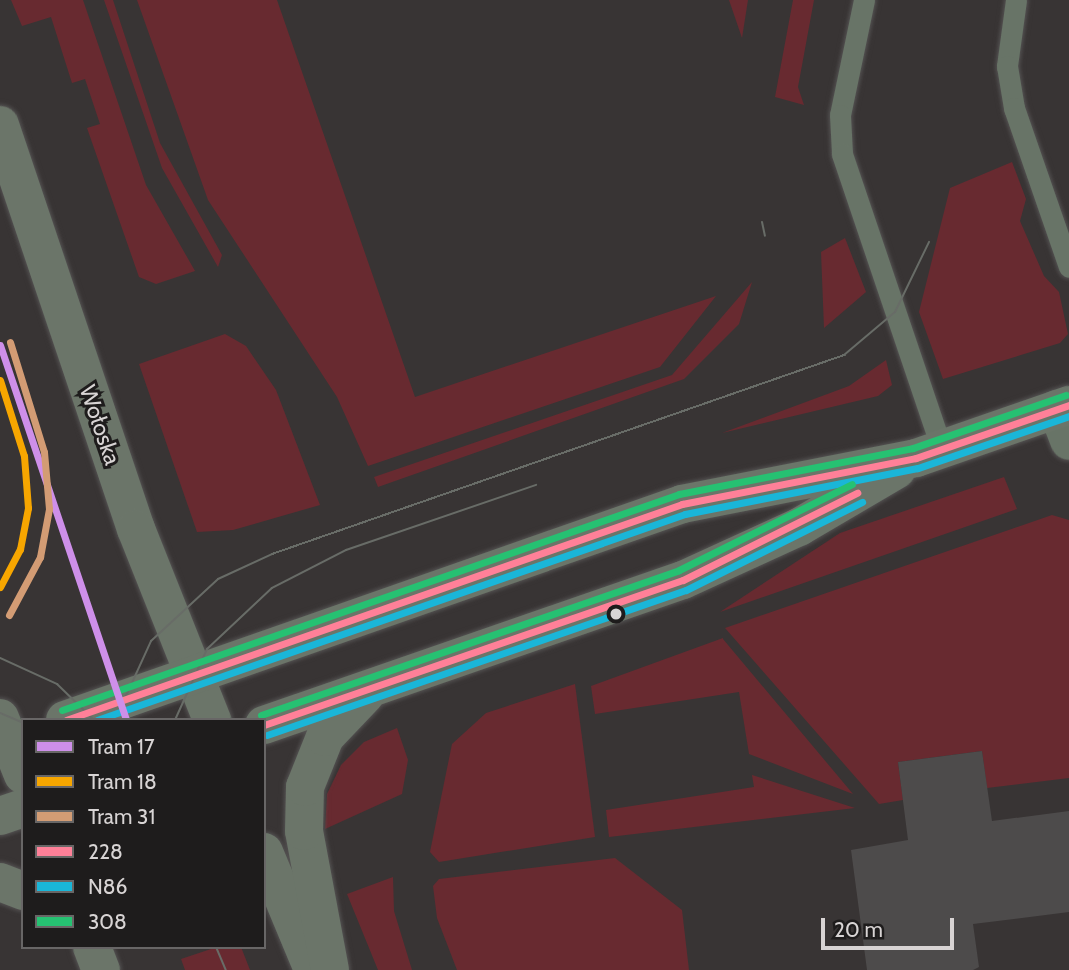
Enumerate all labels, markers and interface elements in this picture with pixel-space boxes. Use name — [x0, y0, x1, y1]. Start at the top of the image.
street label: Wołoska — [74, 382, 126, 468]
unlabelled marker — [609, 607, 623, 621]
legend — [21, 718, 266, 949]
text: Tram 17 — [88, 734, 154, 759]
text: Tram 18 — [88, 769, 157, 794]
text: Tram 31 — [88, 804, 155, 829]
text: 228 — [88, 839, 123, 864]
text: N86 — [88, 874, 127, 899]
scale bar — [824, 904, 957, 948]
text: 308 — [88, 909, 127, 934]
text: 20 m — [834, 917, 883, 942]

